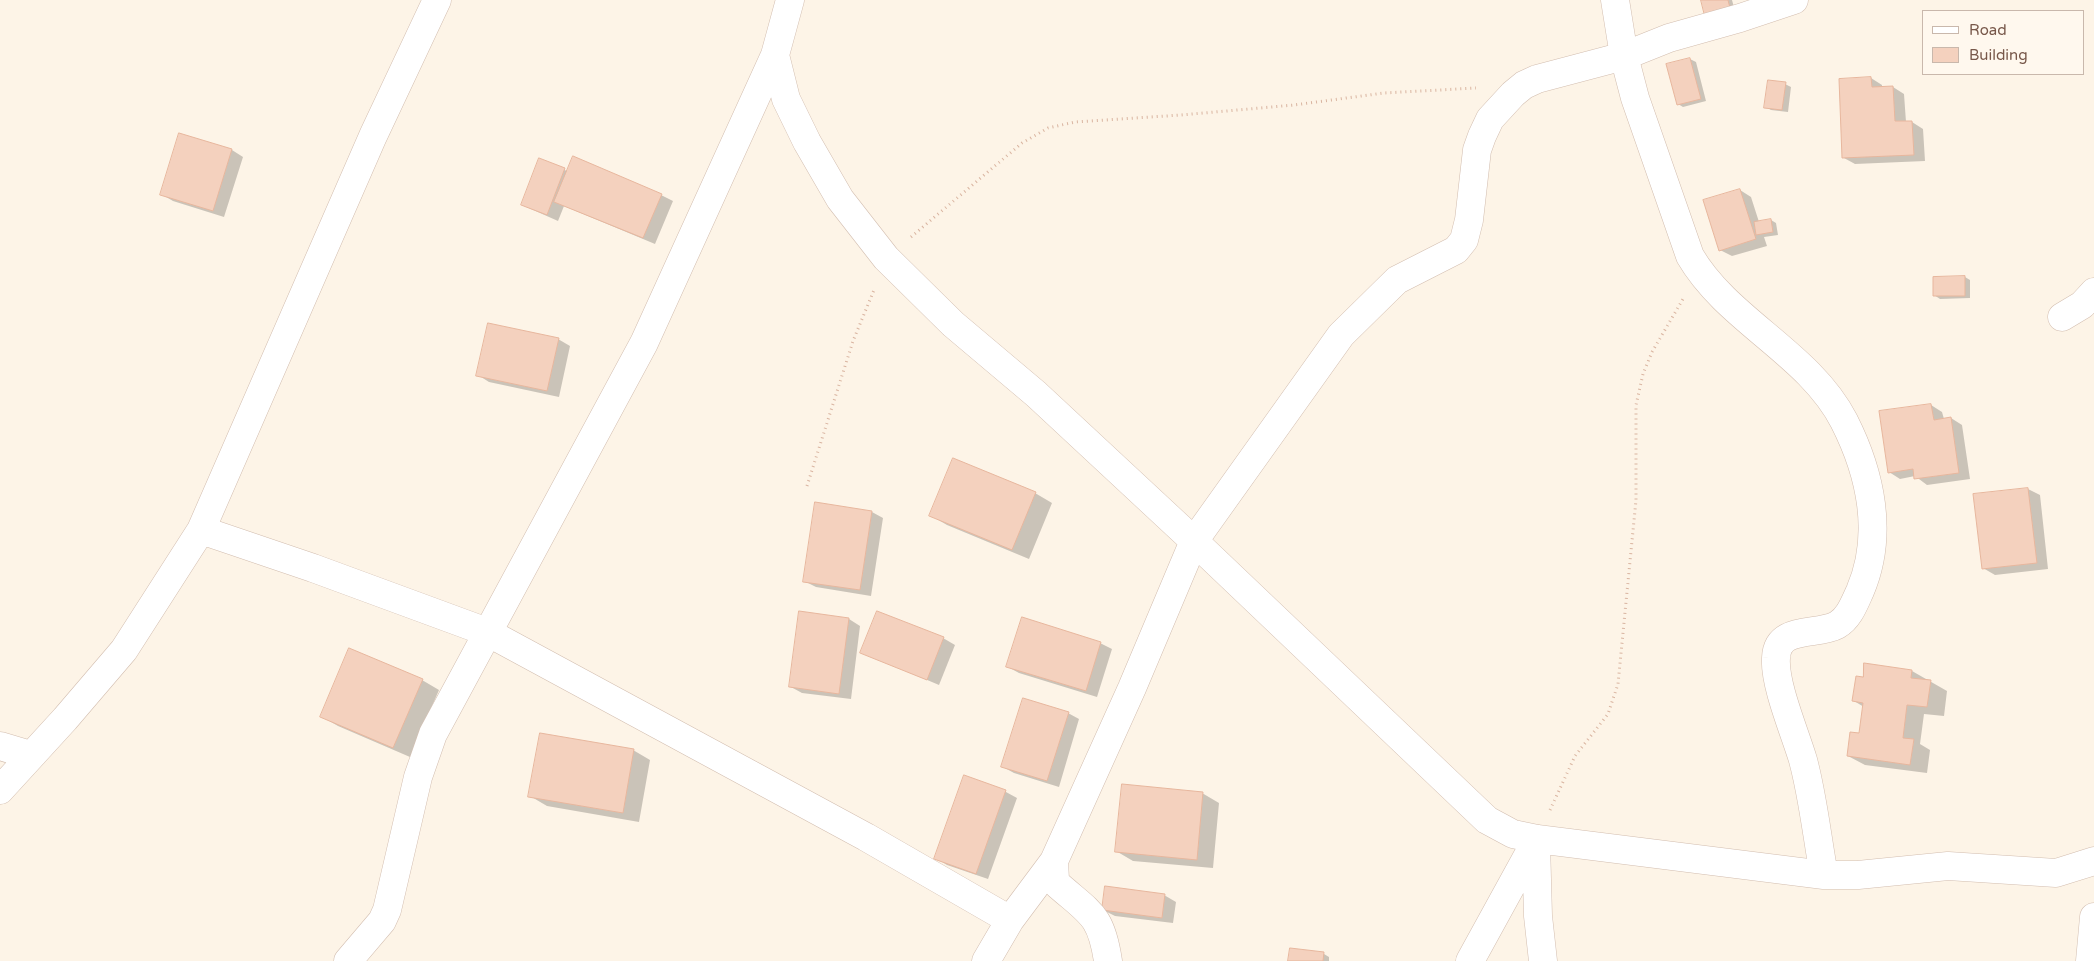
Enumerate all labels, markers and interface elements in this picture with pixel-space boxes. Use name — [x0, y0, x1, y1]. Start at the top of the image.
legend — [1922, 10, 2084, 75]
text: Road — [1969, 21, 2007, 39]
text: Building — [1969, 46, 2028, 64]

